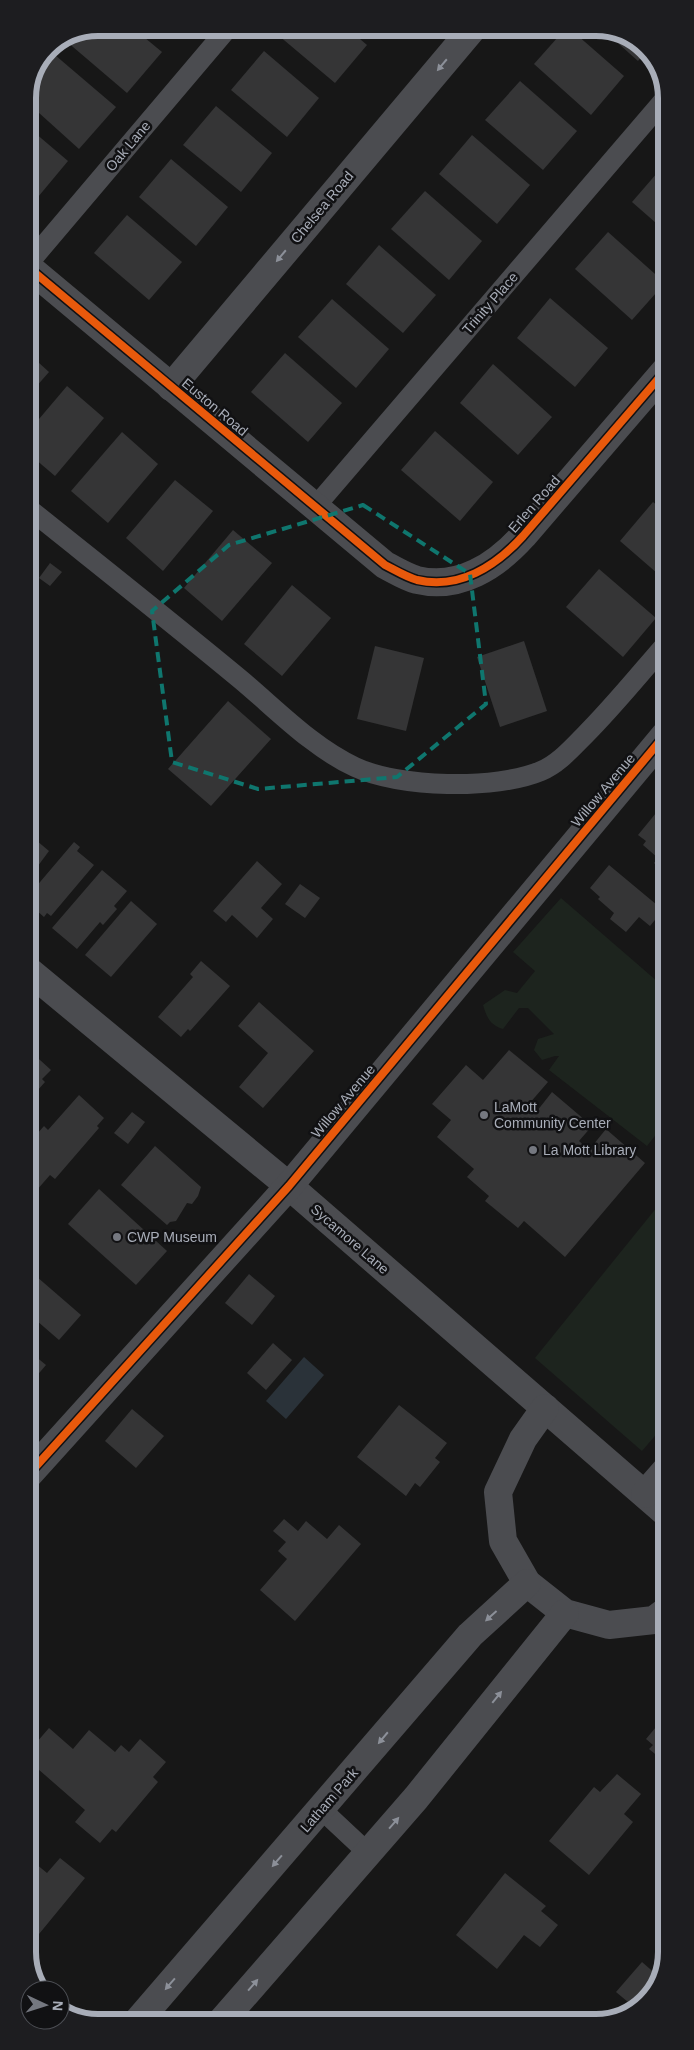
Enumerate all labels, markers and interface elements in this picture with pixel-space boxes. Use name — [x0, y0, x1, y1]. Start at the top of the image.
one-way arrow — [436, 58, 447, 71]
street label: Oak Lane — [102, 117, 154, 174]
street label: Chelsea Road — [287, 168, 357, 246]
one-way arrow — [275, 250, 287, 262]
street label: Trinity Place — [459, 269, 521, 337]
street label: Euston Road — [179, 375, 251, 439]
street label: Erlen Road — [505, 472, 563, 536]
street label: Willow Avenue — [568, 750, 638, 830]
street label: Willow Avenue — [308, 1061, 378, 1141]
place label: LaMott Community Center — [494, 1099, 611, 1131]
marker: LaMott Community Center — [478, 1109, 490, 1121]
place label: La Mott Library — [543, 1142, 636, 1158]
marker: La Mott Library — [527, 1144, 539, 1156]
street label: Sycamore Lane — [308, 1201, 392, 1277]
place label: CWP Museum — [127, 1229, 217, 1245]
marker: CWP Museum — [111, 1231, 123, 1243]
one-way arrow — [485, 1610, 497, 1622]
one-way arrow — [492, 1691, 503, 1704]
one-way arrow — [377, 1731, 388, 1744]
street label: Latham Park — [297, 1764, 362, 1835]
one-way arrow — [388, 1817, 400, 1829]
one-way arrow — [271, 1854, 282, 1867]
one-way arrow — [165, 1977, 176, 1990]
one-way arrow — [247, 1979, 258, 1991]
north arrow — [20, 1980, 70, 2030]
text: N — [50, 2000, 66, 2012]

